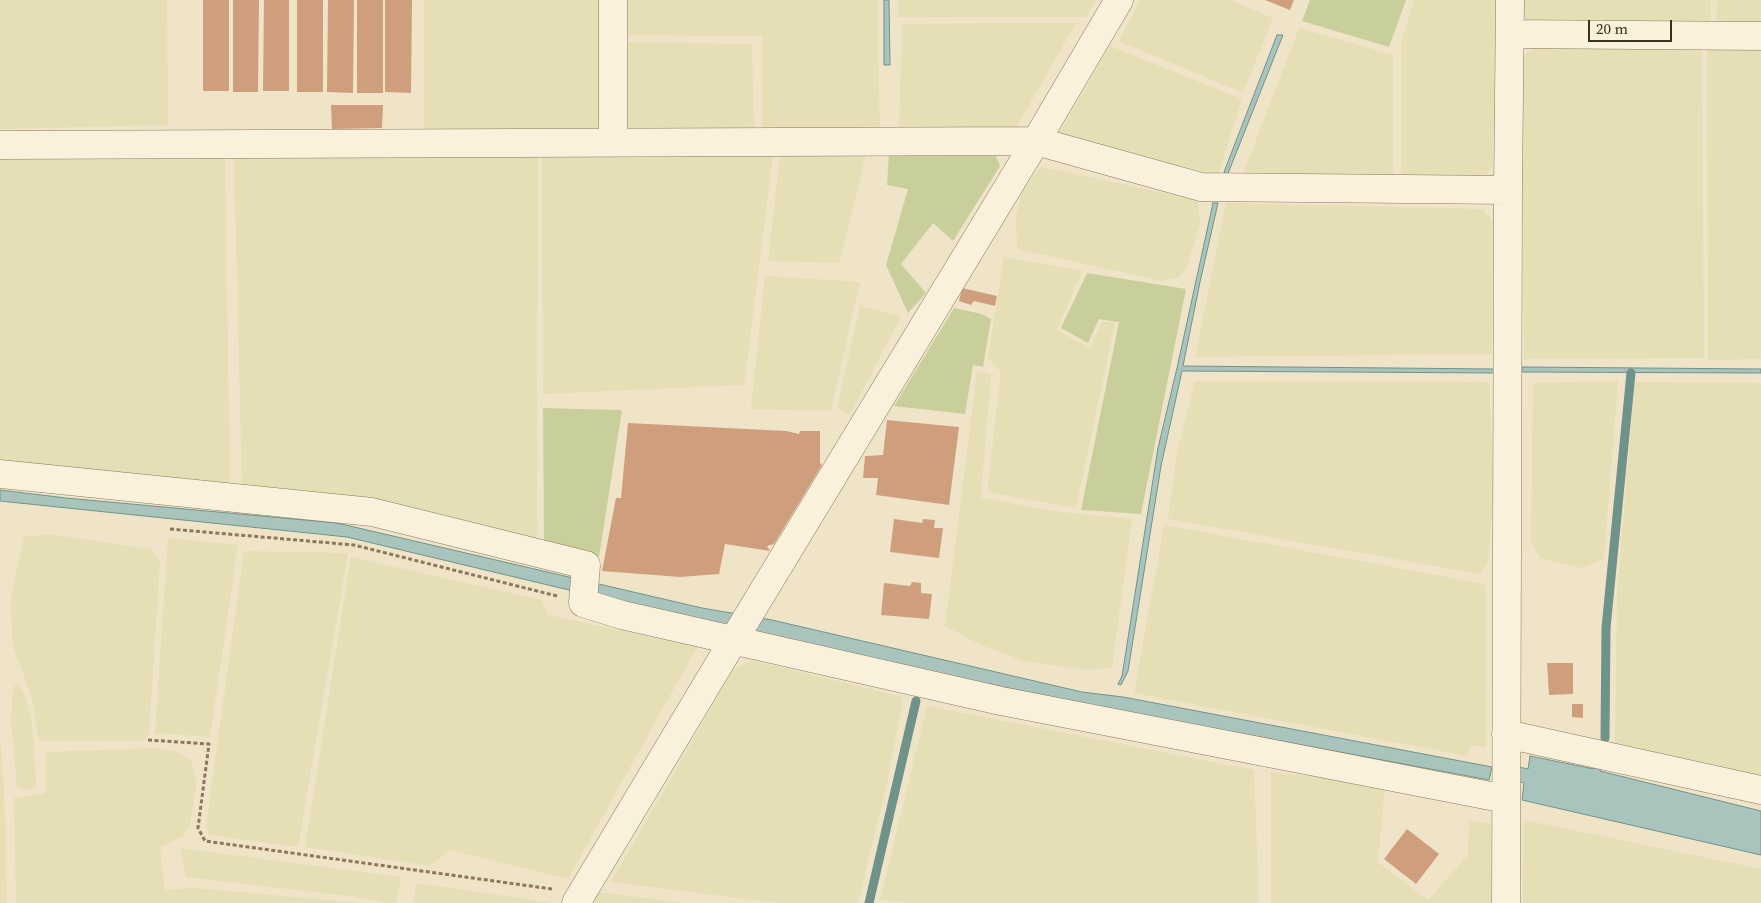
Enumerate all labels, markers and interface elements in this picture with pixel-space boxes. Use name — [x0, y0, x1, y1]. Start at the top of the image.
scale bar — [1591, 10, 1675, 42]
text: 20 m — [1596, 18, 1628, 39]

